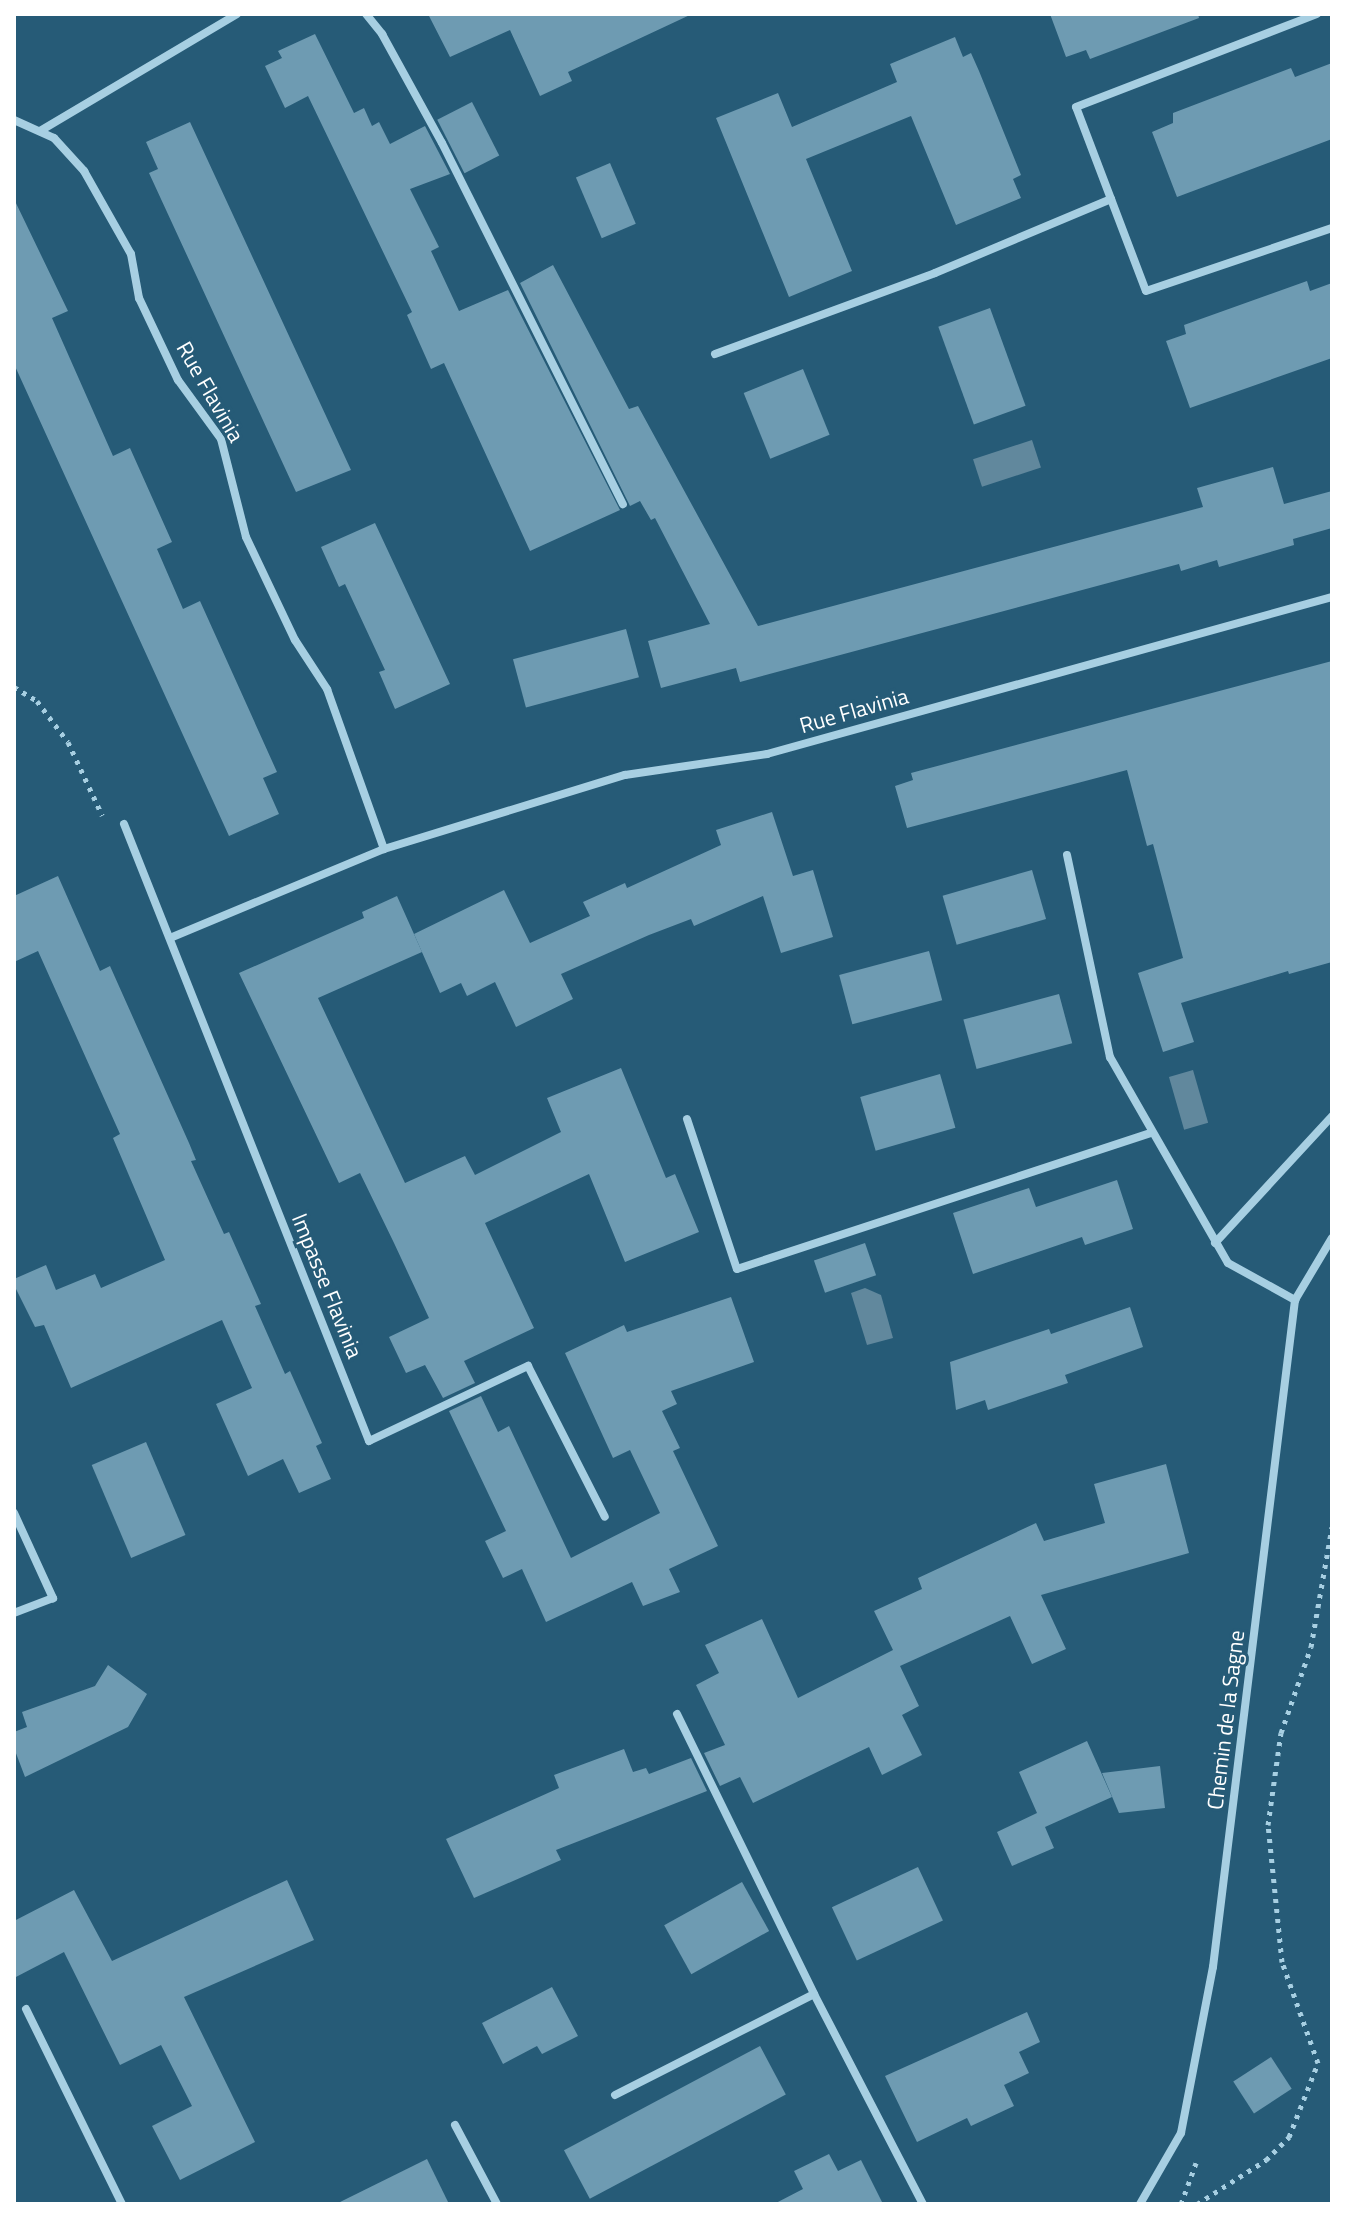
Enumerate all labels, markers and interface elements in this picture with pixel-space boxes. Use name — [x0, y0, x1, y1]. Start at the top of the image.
street label: Rue Flavinia — [171, 337, 249, 447]
street label: Rue Flavinia — [797, 683, 911, 739]
street label: Impasse Flavinia — [286, 1210, 368, 1362]
street label: Chemin de la Sagne — [1202, 1629, 1250, 1811]

